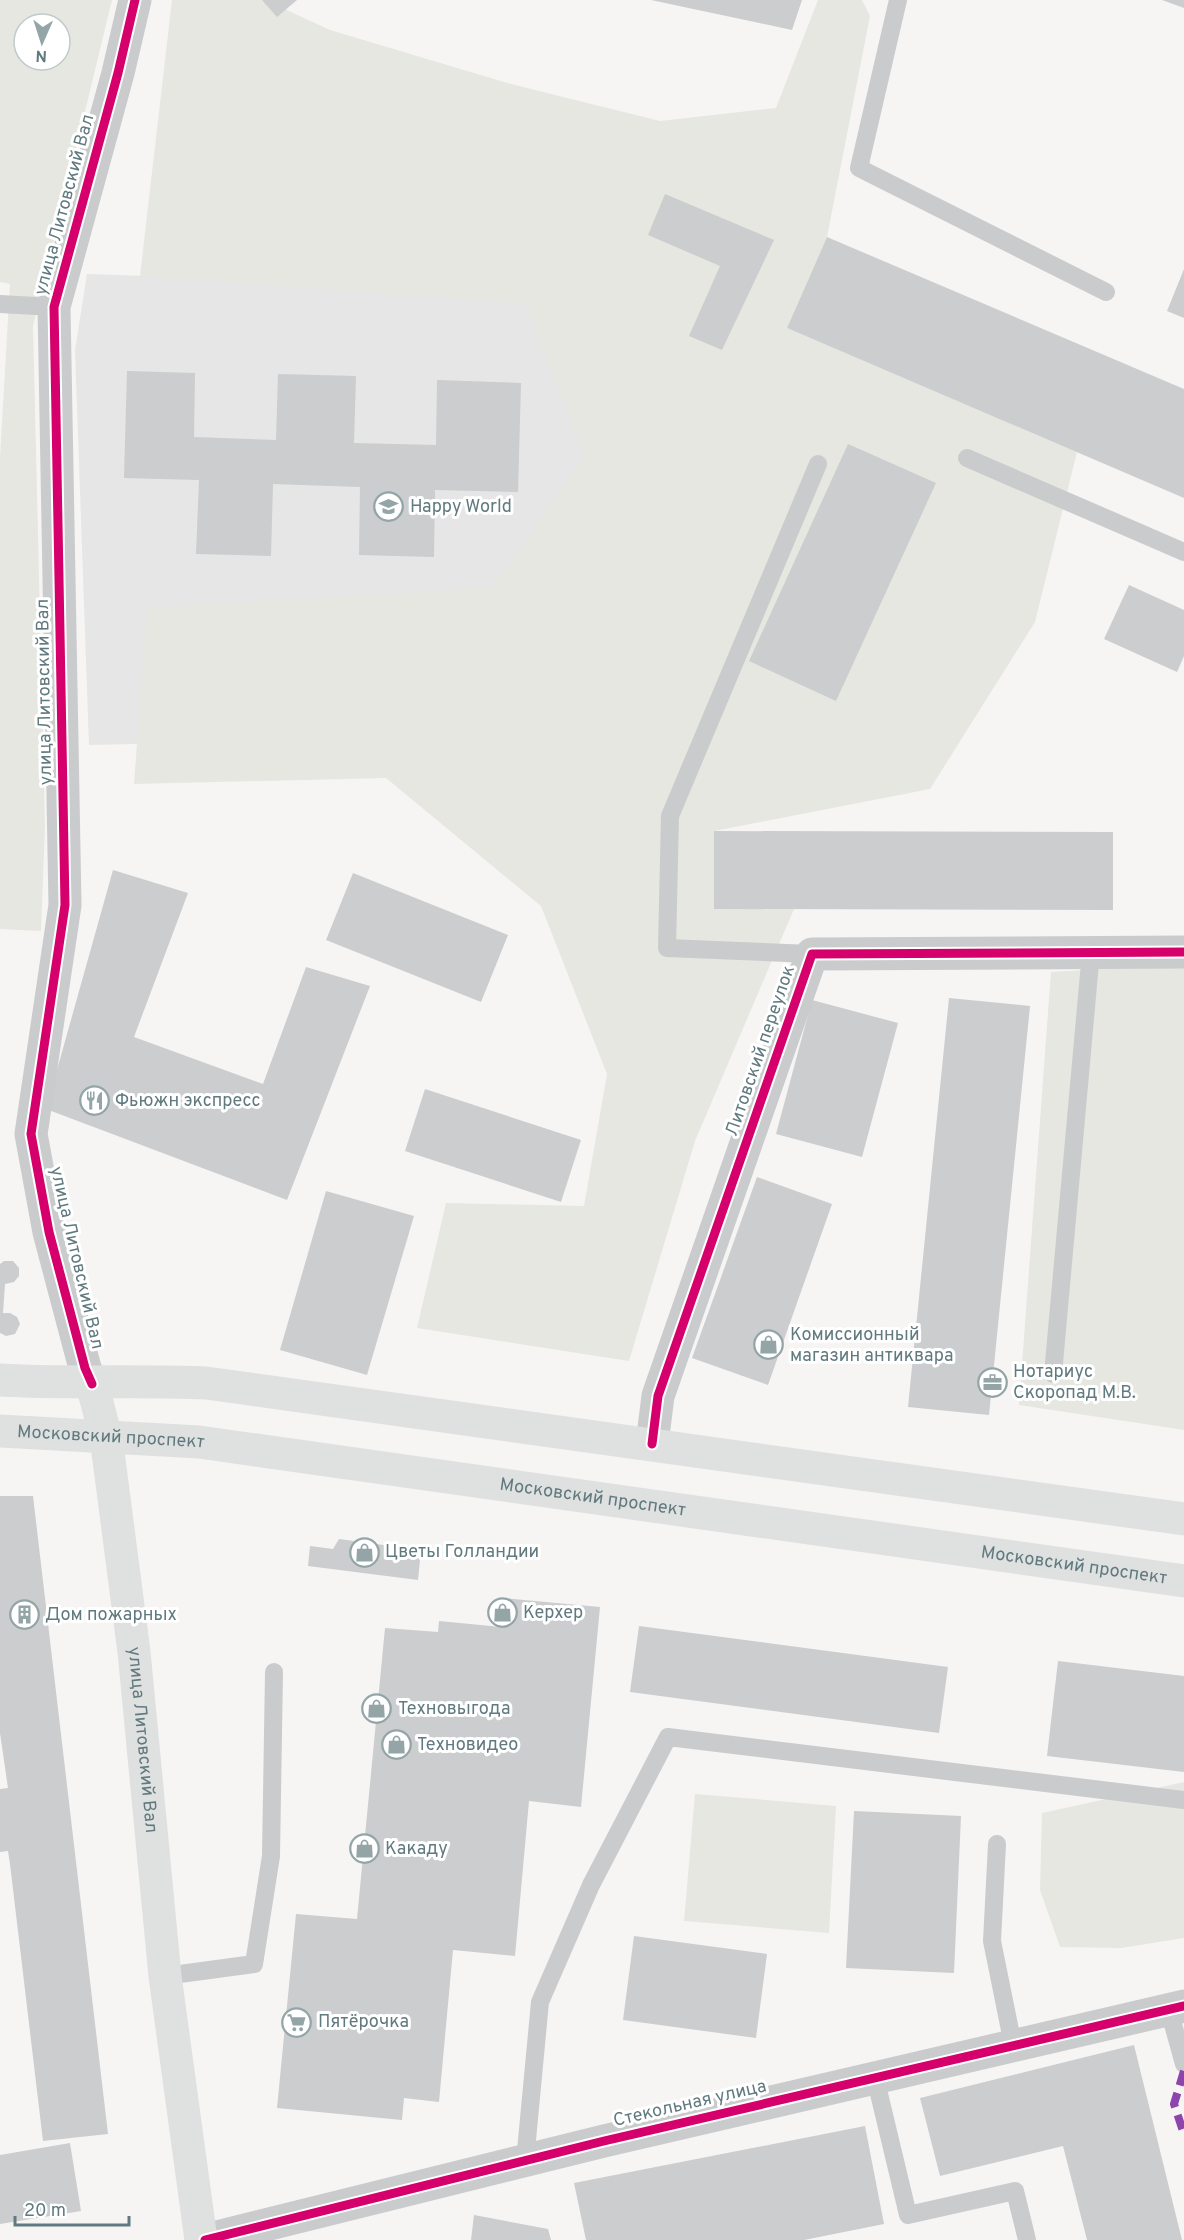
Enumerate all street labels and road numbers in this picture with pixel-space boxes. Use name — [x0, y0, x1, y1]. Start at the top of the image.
street label: улица Литовский Вал — [30, 112, 100, 298]
street label: улица Литовский Вал — [32, 598, 58, 786]
street label: Литовский переулок — [721, 963, 801, 1139]
street label: улица Литовский Вал — [44, 1164, 108, 1352]
street label: Московский проспект — [16, 1420, 206, 1454]
street label: Московский проспект — [498, 1473, 687, 1522]
street label: Московский проспект — [979, 1541, 1169, 1590]
street label: улица Литовский Вал — [122, 1646, 163, 1834]
street label: Стекольная улица — [611, 2075, 769, 2133]

